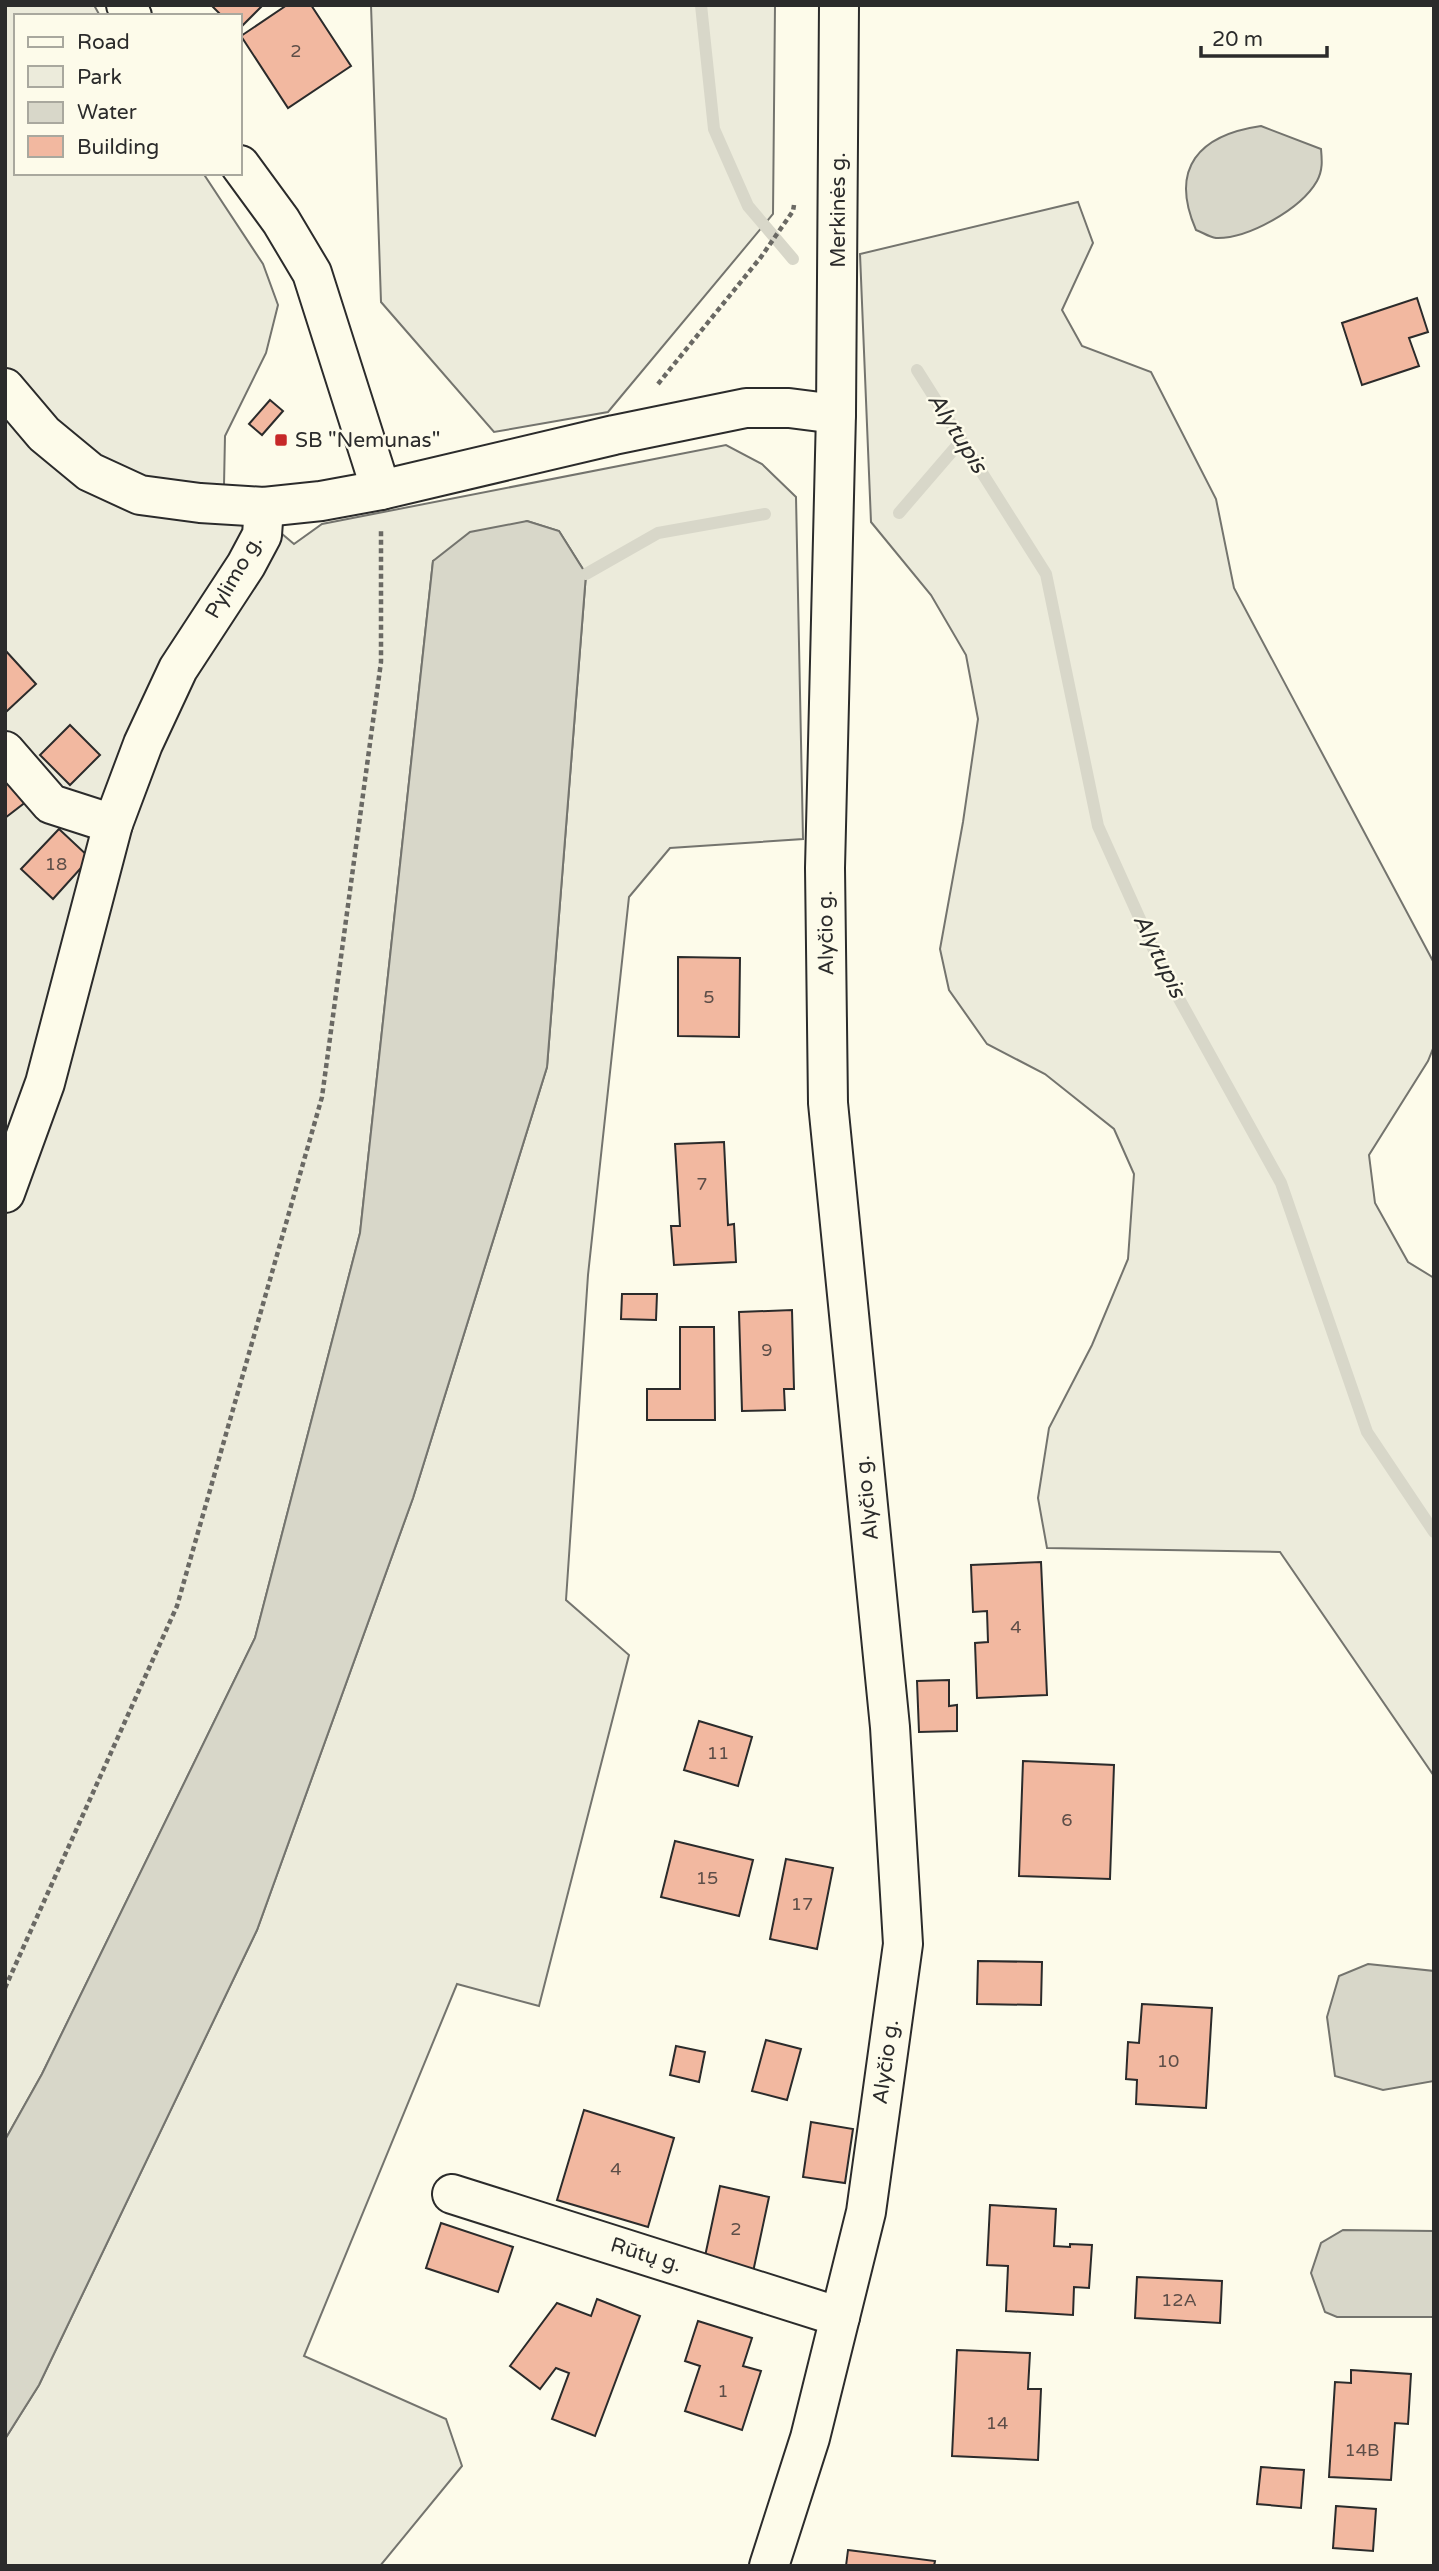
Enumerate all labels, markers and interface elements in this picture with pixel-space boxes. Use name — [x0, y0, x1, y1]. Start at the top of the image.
legend — [14, 14, 242, 175]
scale bar — [1201, 14, 1327, 58]
text: 20 m — [1212, 27, 1263, 52]
text: Road — [77, 30, 130, 55]
house number: 2 — [290, 40, 302, 62]
text: Park — [77, 65, 122, 90]
text: Water — [77, 100, 137, 125]
text: Building — [77, 135, 159, 160]
street label: Merkinės g. — [826, 152, 851, 268]
water label: Alytupis — [921, 388, 994, 480]
place label: SB "Nemunas" — [295, 428, 440, 453]
marker: SB "Nemunas" — [273, 432, 289, 448]
street label: Pylimo g. — [200, 531, 268, 623]
house number: 18 — [45, 853, 67, 875]
street label: Alyčio g. — [813, 890, 839, 976]
water label: Alytupis — [1127, 910, 1192, 1004]
house number: 5 — [703, 986, 715, 1008]
house number: 7 — [696, 1173, 708, 1195]
house number: 9 — [761, 1339, 773, 1361]
street label: Alyčio g. — [850, 1454, 884, 1542]
house number: 4 — [1010, 1616, 1022, 1638]
house number: 11 — [707, 1742, 729, 1764]
house number: 6 — [1061, 1809, 1073, 1831]
house number: 15 — [696, 1867, 718, 1889]
house number: 17 — [791, 1893, 813, 1915]
street label: Alyčio g. — [868, 2018, 904, 2106]
house number: 10 — [1157, 2050, 1179, 2072]
house number: 4 — [610, 2158, 622, 2180]
house number: 2 — [730, 2218, 742, 2240]
street label: Rūtų g. — [608, 2232, 684, 2278]
house number: 12A — [1161, 2289, 1197, 2311]
house number: 1 — [717, 2380, 729, 2402]
house number: 14 — [986, 2412, 1008, 2434]
house number: 14B — [1344, 2439, 1380, 2461]

